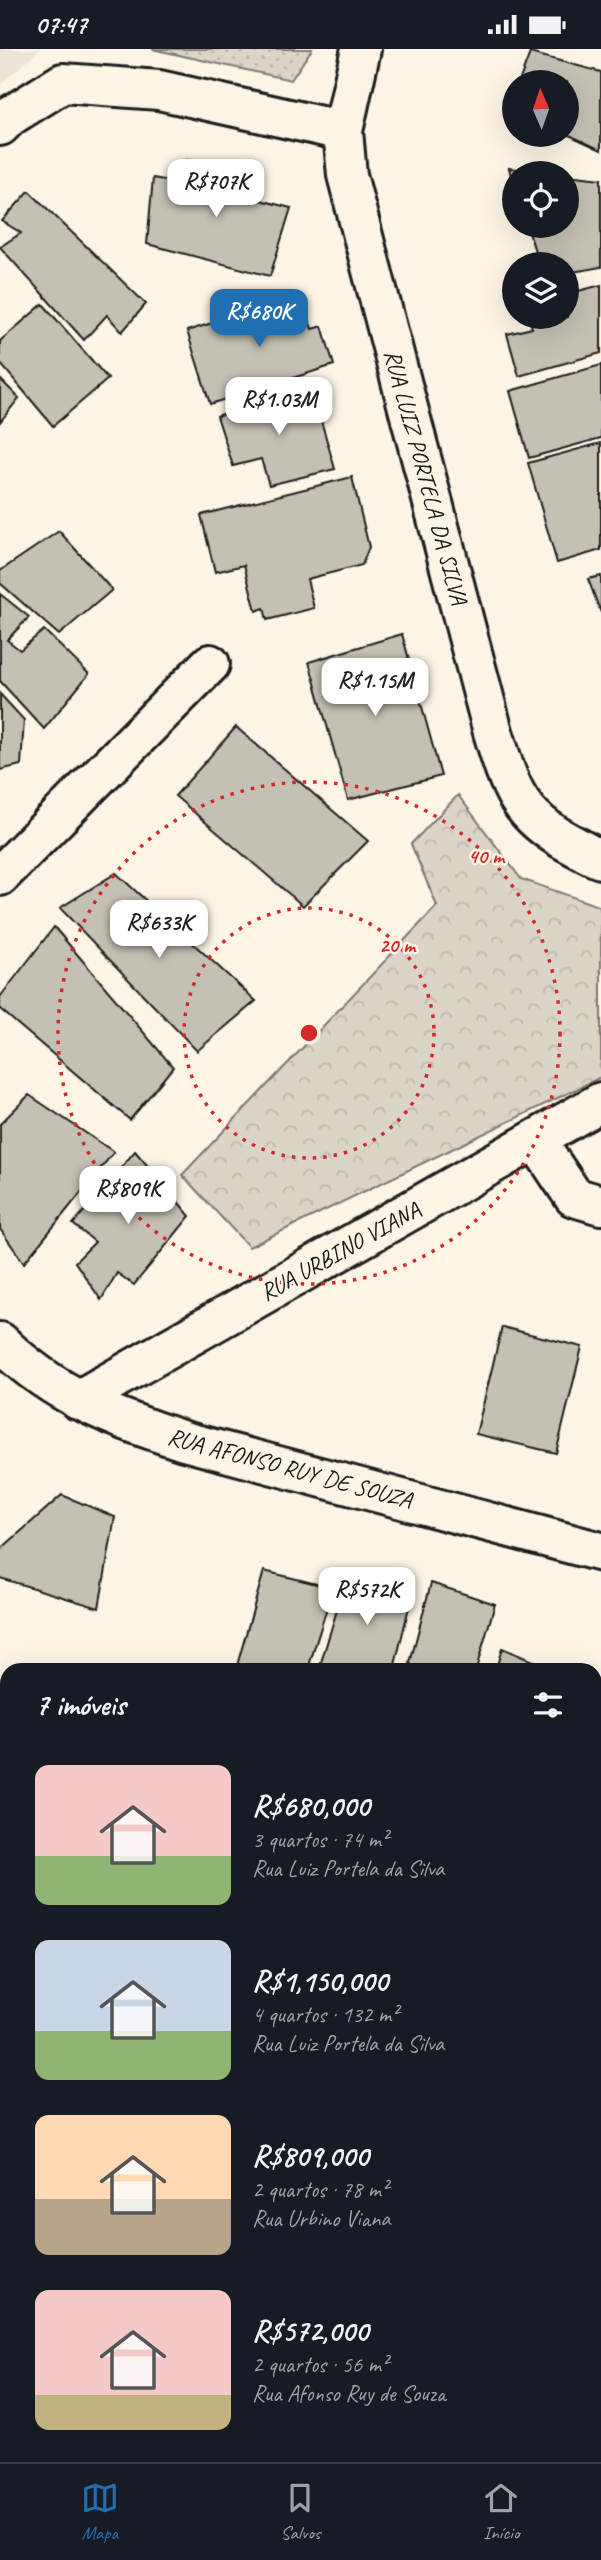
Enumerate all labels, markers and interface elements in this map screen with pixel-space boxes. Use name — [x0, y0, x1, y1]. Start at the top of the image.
text: 07:47 — [35, 8, 87, 41]
north arrow — [502, 70, 579, 147]
map controls — [502, 70, 579, 329]
pin: R$707K — [159, 159, 273, 219]
button: locate — [502, 161, 579, 238]
text: R$707K — [183, 167, 249, 196]
button: layers — [502, 252, 579, 329]
pin: R$680K — [202, 289, 316, 349]
text: R$680K — [226, 297, 292, 326]
street label: RUA LUIZ PORTELA DA SILVA — [378, 346, 475, 609]
pin: R$1.03M — [214, 377, 344, 437]
text: R$1.03M — [241, 385, 317, 414]
pin: R$1.15M — [310, 659, 440, 718]
text: R$1.15M — [338, 666, 412, 695]
text: 40 m — [468, 843, 506, 869]
pin: R$633K — [102, 901, 216, 960]
text: R$633K — [126, 908, 192, 937]
text: 20 m — [379, 932, 417, 958]
centre of rings — [297, 1021, 321, 1045]
pin: R$809K — [71, 1167, 185, 1226]
text: R$809K — [95, 1174, 161, 1203]
street label: RUA URBINO VIANA — [255, 1194, 426, 1307]
street label: RUA AFONSO RUY DE SOUZA — [165, 1421, 416, 1515]
pin: R$572K — [310, 1567, 424, 1627]
text: R$572K — [334, 1575, 400, 1604]
text: 7 imóveis — [35, 1686, 126, 1724]
icon: filters — [529, 1686, 567, 1724]
text: R$680,000 — [252, 1787, 369, 1825]
icon: home — [91, 1793, 175, 1877]
text: 3 quartos · 74 m² — [252, 1825, 388, 1854]
text: Rua Luiz Portela da Silva — [252, 1854, 444, 1883]
text: R$1,150,000 — [252, 1962, 388, 2000]
icon: home — [91, 1968, 175, 2052]
text: 4 quartos · 132 m² — [252, 2000, 398, 2029]
text: Rua Luiz Portela da Silva — [252, 2029, 444, 2058]
text: R$809,000 — [252, 2137, 368, 2175]
icon: home — [91, 2143, 175, 2227]
text: 2 quartos · 78 m² — [252, 2175, 388, 2204]
text: Rua Urbino Viana — [252, 2204, 390, 2233]
text: R$572,000 — [252, 2312, 368, 2350]
icon: home — [91, 2318, 175, 2402]
text: 2 quartos · 56 m² — [252, 2350, 388, 2379]
text: Rua Afonso Ruy de Souza — [252, 2379, 445, 2408]
tab: Mapa — [81, 2479, 119, 2545]
tab: Salvos — [280, 2479, 321, 2545]
tab: Início — [482, 2479, 520, 2545]

